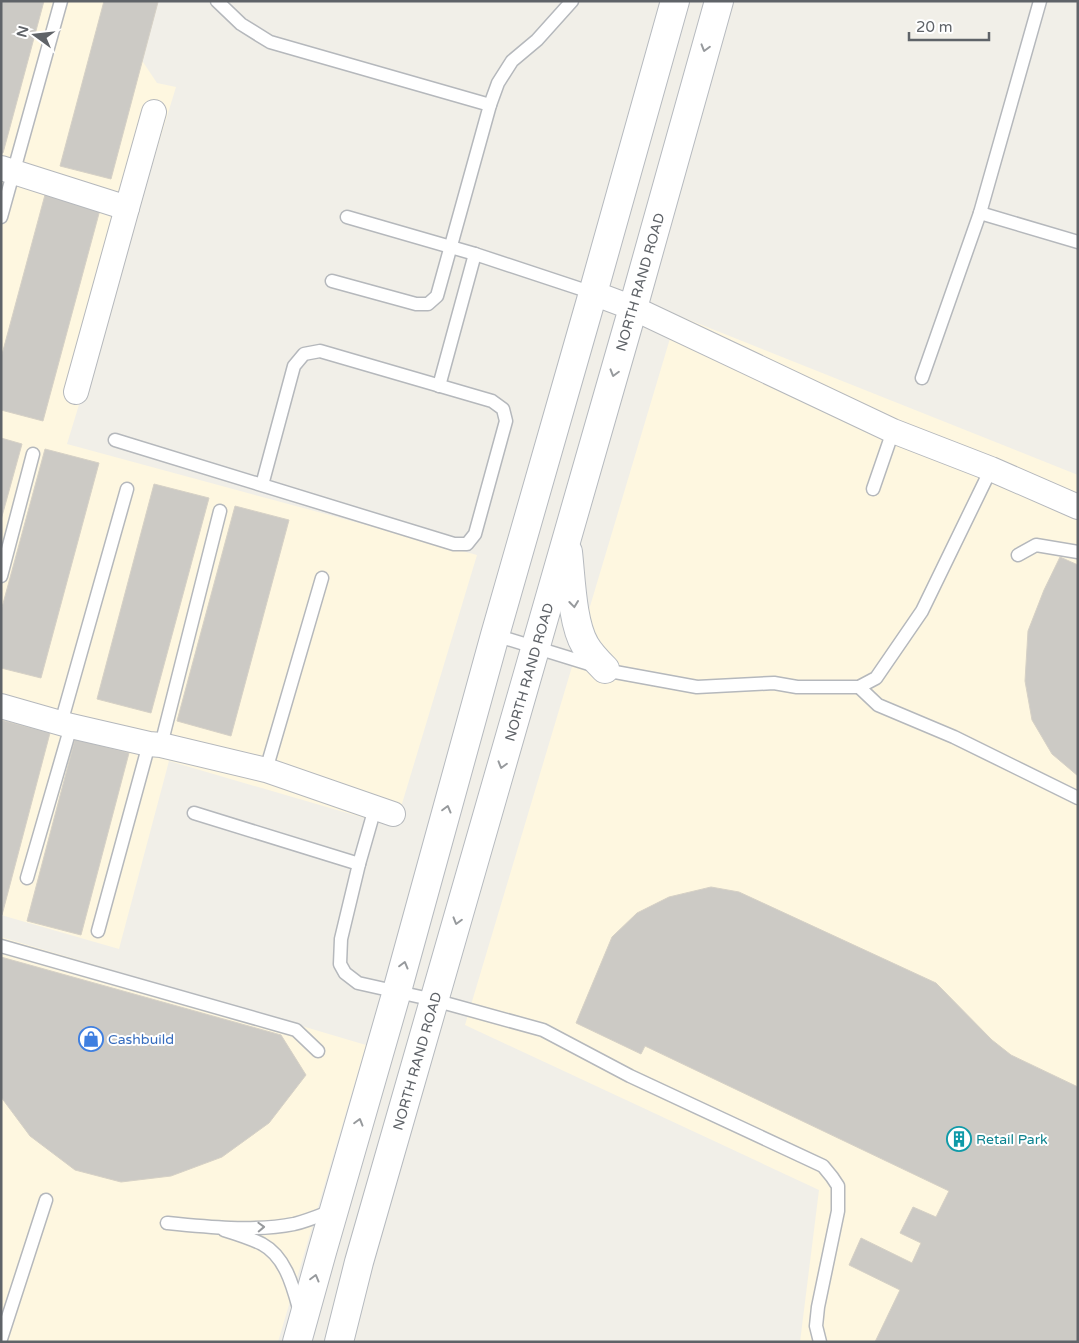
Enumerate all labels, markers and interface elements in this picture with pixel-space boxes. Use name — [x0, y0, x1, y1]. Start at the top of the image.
north arrow — [10, 10, 60, 60]
scale bar — [909, 10, 989, 42]
text: 20 m — [916, 18, 953, 36]
text: N — [13, 24, 33, 39]
one-way arrow — [701, 44, 711, 52]
street label: NORTH RAND ROAD — [613, 211, 668, 353]
one-way arrow — [610, 369, 620, 377]
one-way arrow — [568, 600, 579, 608]
street label: NORTH RAND ROAD — [502, 601, 557, 743]
one-way arrow — [498, 760, 508, 769]
one-way arrow — [442, 805, 452, 813]
one-way arrow — [452, 917, 463, 925]
one-way arrow — [399, 962, 409, 970]
street label: NORTH RAND ROAD — [390, 990, 445, 1132]
shop icon: Cashbuild — [78, 1026, 104, 1052]
place label: Cashbuild — [108, 1031, 174, 1048]
one-way arrow — [354, 1118, 364, 1126]
building icon: Retail Park — [946, 1126, 972, 1152]
place label: Retail Park — [976, 1131, 1048, 1148]
one-way arrow — [258, 1222, 265, 1232]
one-way arrow — [309, 1274, 319, 1282]

